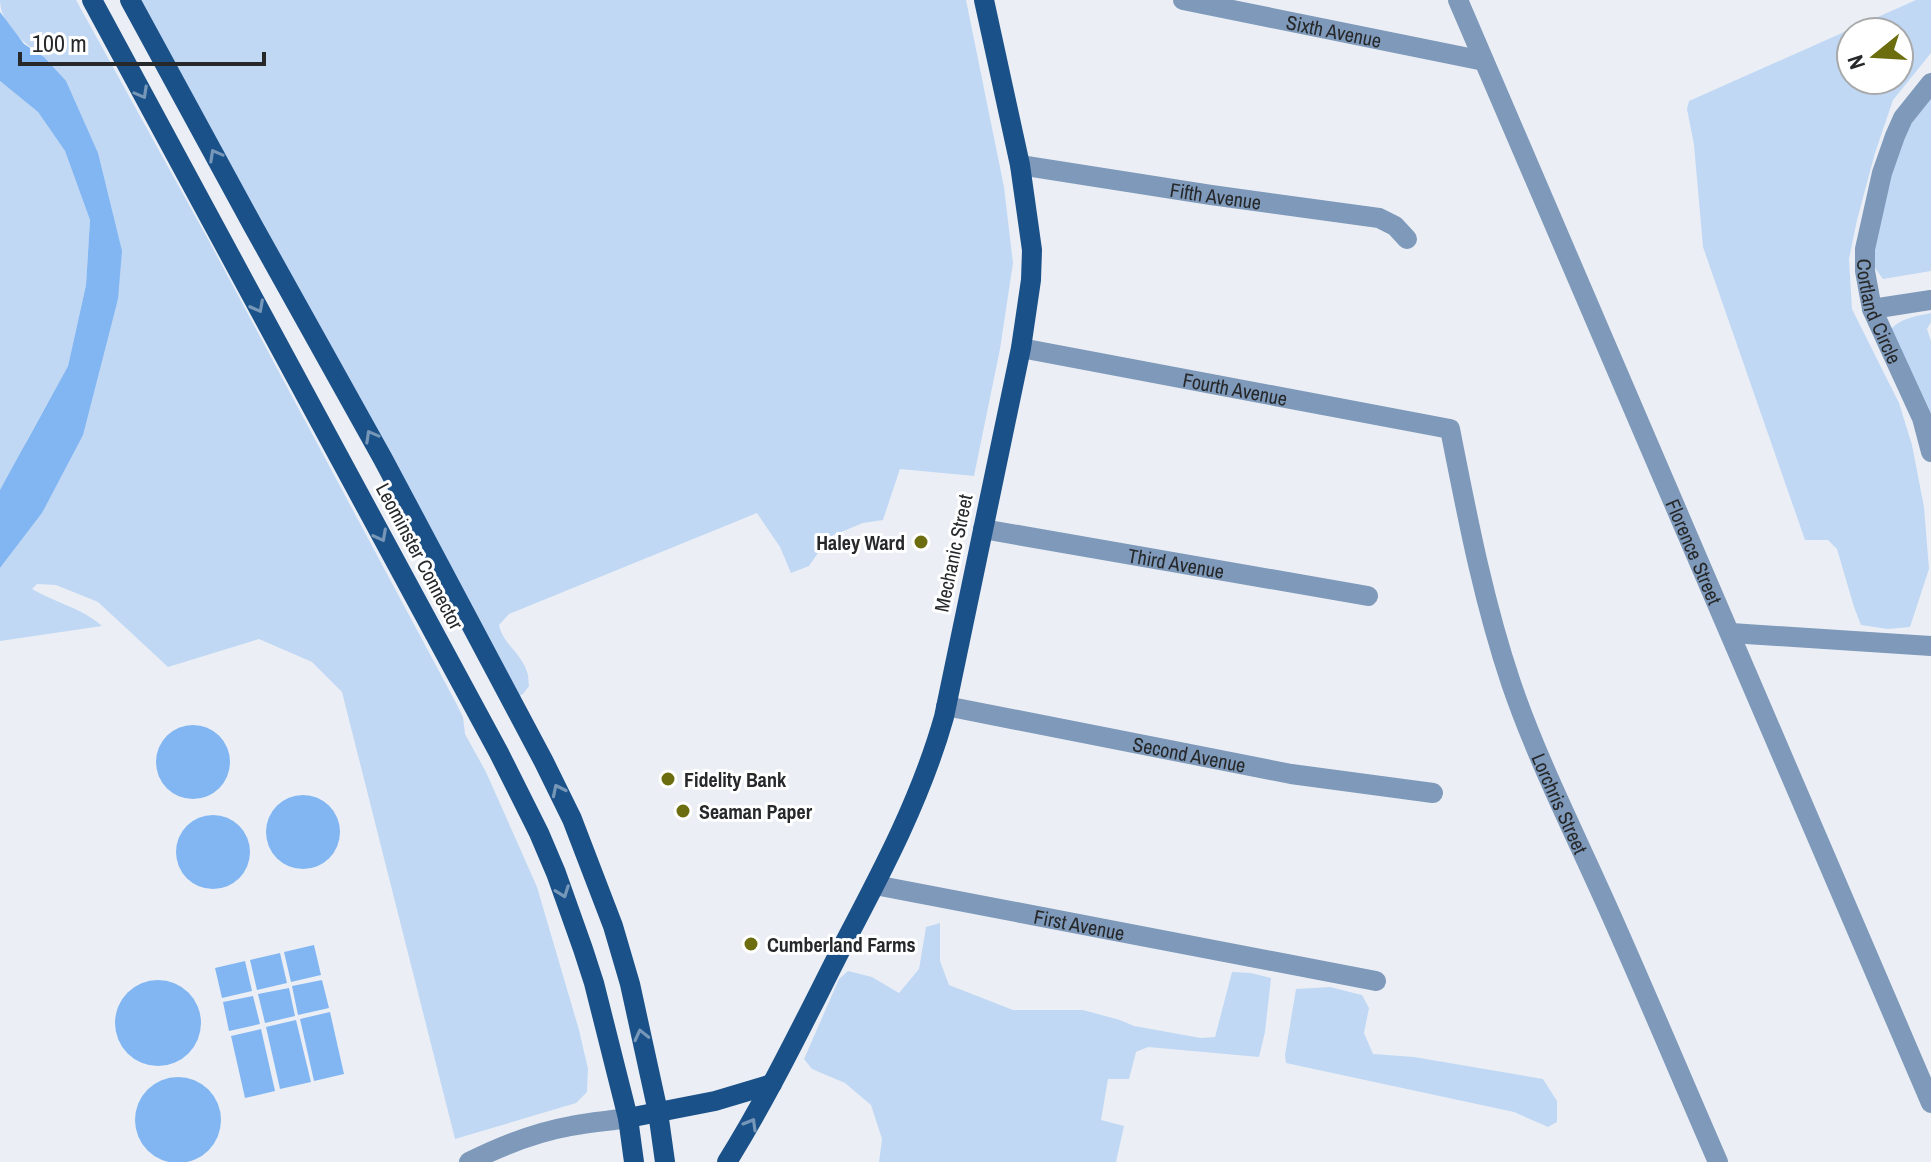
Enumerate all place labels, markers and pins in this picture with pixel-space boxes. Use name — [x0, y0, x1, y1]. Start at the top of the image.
place label: Haley Ward — [816, 529, 905, 556]
marker: Haley Ward — [912, 533, 930, 551]
place label: Fidelity Bank — [684, 766, 787, 793]
marker: Fidelity Bank — [659, 770, 677, 788]
place label: Seaman Paper — [699, 798, 813, 825]
marker: Seaman Paper — [674, 802, 692, 820]
place label: Cumberland Farms — [767, 931, 916, 958]
marker: Cumberland Farms — [742, 935, 760, 953]

